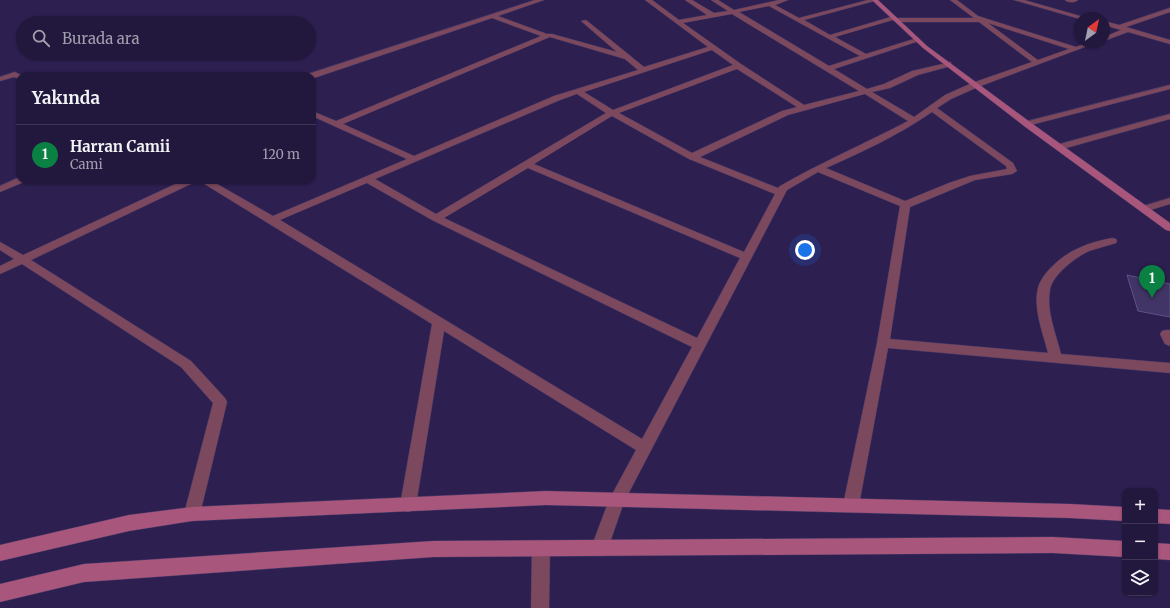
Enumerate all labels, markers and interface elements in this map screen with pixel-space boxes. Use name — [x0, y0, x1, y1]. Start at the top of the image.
north arrow — [1074, 12, 1110, 48]
search box — [16, 16, 316, 60]
icon: search — [30, 27, 52, 49]
text: Burada ara — [62, 29, 140, 48]
text: Yakında — [32, 87, 100, 109]
text: Harran Camii — [70, 137, 170, 156]
text: 1 — [42, 146, 48, 163]
text: 120 m — [262, 146, 300, 163]
text: Cami — [70, 156, 103, 173]
your location — [795, 240, 815, 260]
pin: 1 — [1139, 265, 1165, 298]
map controls — [1122, 488, 1158, 596]
button: + — [1122, 488, 1158, 524]
button: − — [1122, 524, 1158, 560]
button: layers — [1122, 560, 1158, 596]

